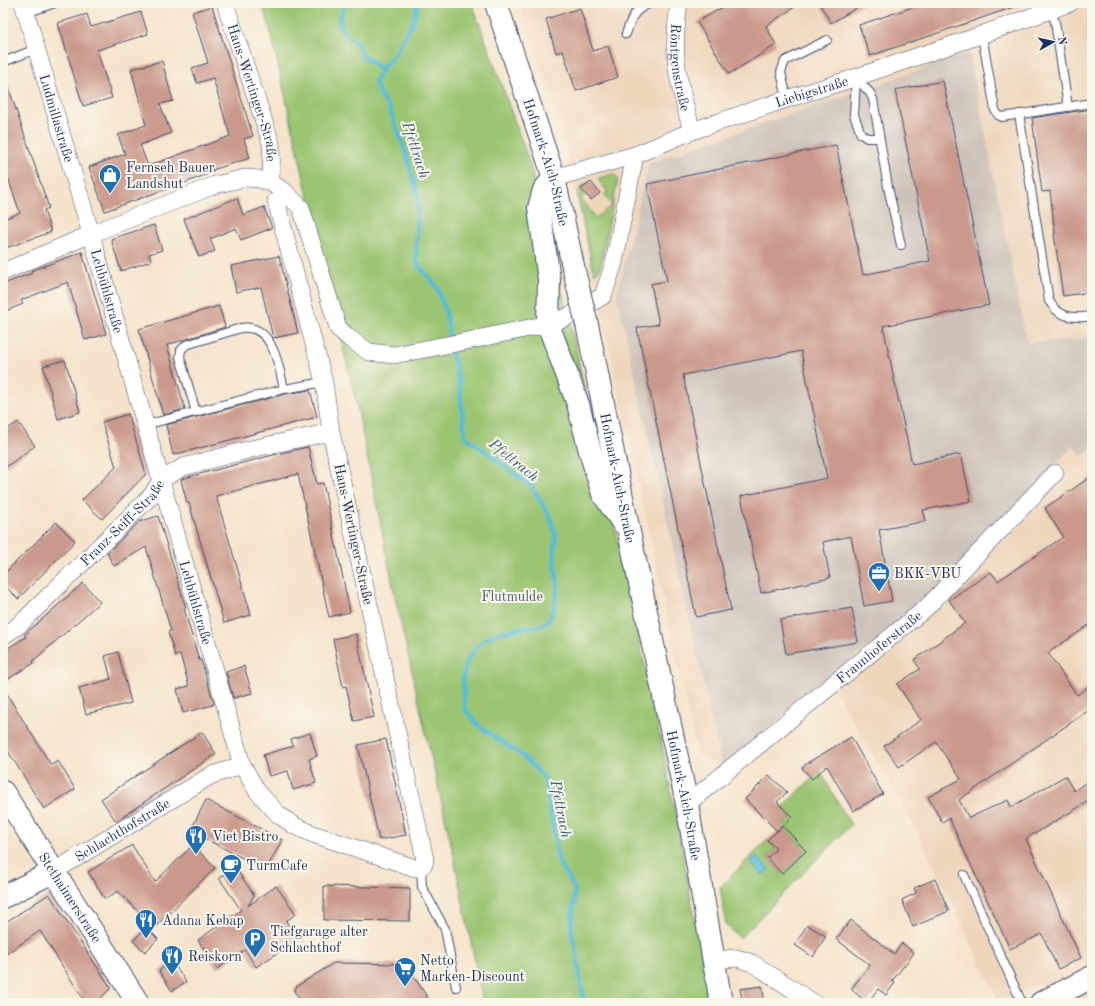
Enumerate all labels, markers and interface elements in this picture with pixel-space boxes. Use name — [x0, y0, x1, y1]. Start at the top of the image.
street label: Hans-Wertinger-Straße — [224, 22, 277, 162]
north arrow — [1033, 22, 1073, 62]
street label: Röntgenstraße — [668, 23, 692, 113]
text: N — [1055, 36, 1068, 46]
street label: Ludmillastraße — [36, 73, 76, 164]
street label: Liebigstraße — [774, 74, 850, 110]
street label: Hofmark-Aich-Straße — [520, 97, 570, 227]
water label: Pfettrach — [398, 119, 431, 181]
place label: Fernseh Bauer Landshut — [126, 161, 215, 191]
shop icon: Fernseh Bauer Landshut — [97, 162, 123, 195]
street label: Lehbühlstraße — [88, 247, 125, 335]
street label: Hofmark-Aich-Straße — [597, 412, 637, 545]
water label: Pfettrach — [485, 436, 541, 486]
street label: Hans-Wertinger-Straße — [331, 462, 375, 606]
street label: Franz-Seiff-Straße — [78, 477, 168, 569]
street label: Lehbühlstraße — [176, 559, 213, 647]
office icon: BKK-VBU — [866, 560, 892, 593]
place label: BKK-VBU — [894, 567, 961, 581]
park label: Flutmulde — [481, 590, 543, 604]
street label: Fraunhoferstraße — [834, 608, 925, 687]
street label: Hofmark-Aich-Straße — [663, 729, 703, 862]
water label: Pfettrach — [546, 778, 573, 840]
street label: Schlachthofstraße — [73, 796, 173, 865]
restaurant icon: Viet Bistro — [183, 823, 209, 856]
place label: Viet Bistro — [212, 830, 278, 844]
street label: Stethaimerstraße — [36, 850, 103, 945]
cafe icon: TurmCafe — [218, 852, 244, 885]
place label: TurmCafe — [246, 859, 308, 873]
restaurant icon: Adana Kebap — [133, 907, 159, 940]
place label: Adana Kebap — [162, 914, 244, 928]
place label: Tiefgarage alter Schlachthof — [270, 925, 368, 955]
parking icon: Tiefgarage alter Schlachthof — [242, 926, 268, 959]
restaurant icon: Reiskorn — [159, 943, 185, 976]
place label: Reiskorn — [188, 950, 242, 964]
place label: Netto Marken-Discount — [420, 954, 525, 984]
supermarket icon: Netto Marken-Discount — [392, 955, 418, 988]

